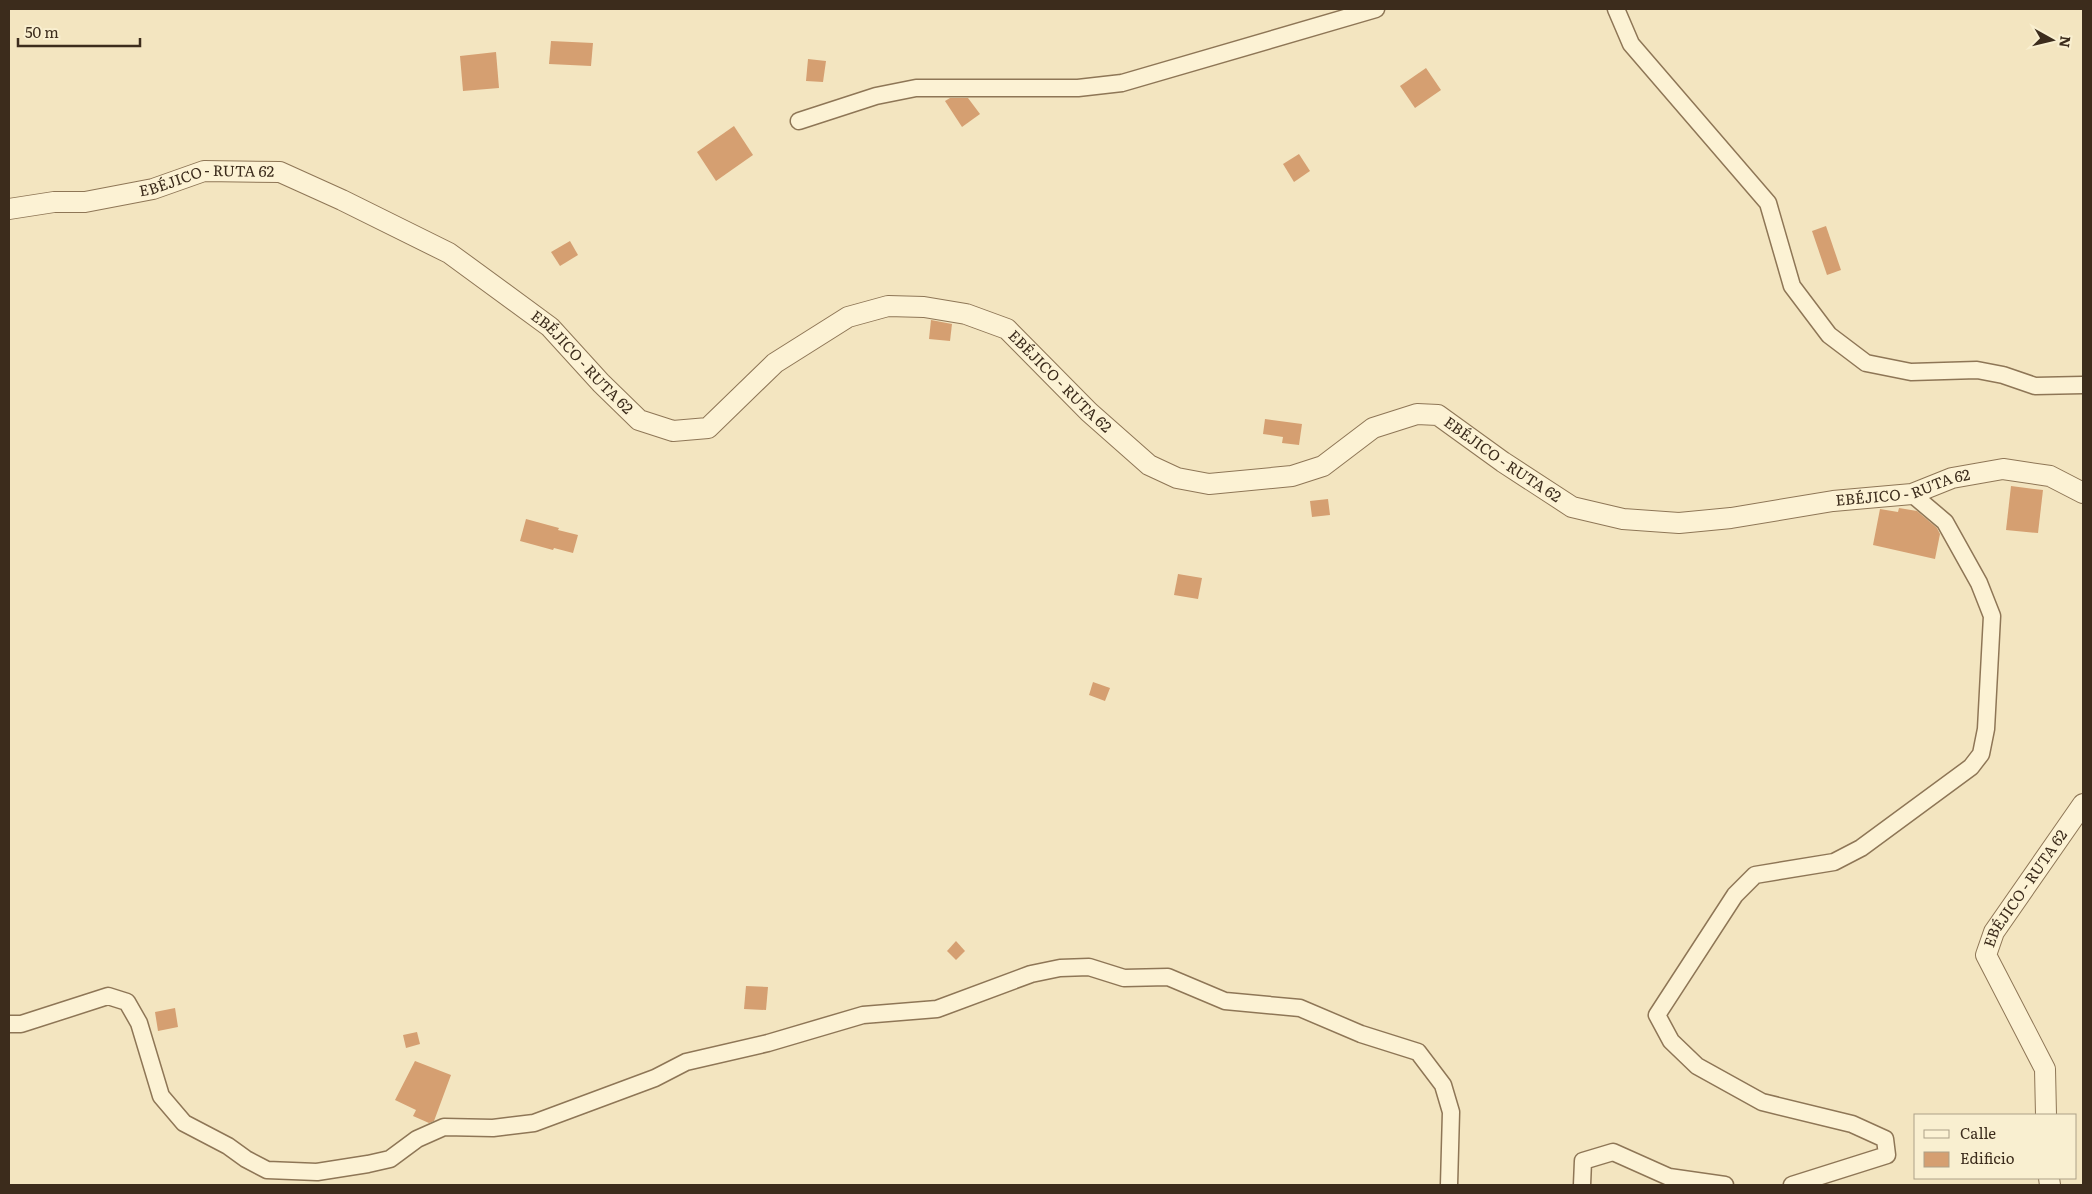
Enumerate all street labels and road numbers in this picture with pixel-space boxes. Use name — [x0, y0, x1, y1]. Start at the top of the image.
street label: EBÉJICO - RUTA 62 — [137, 158, 275, 201]
street label: EBÉJICO - RUTA 62 — [527, 304, 640, 419]
street label: EBÉJICO - RUTA 62 — [1004, 324, 1118, 438]
street label: EBÉJICO - RUTA 62 — [1440, 410, 1567, 507]
street label: EBÉJICO - RUTA 62 — [1834, 462, 1972, 511]
street label: EBÉJICO - RUTA 62 — [1977, 824, 2072, 950]

